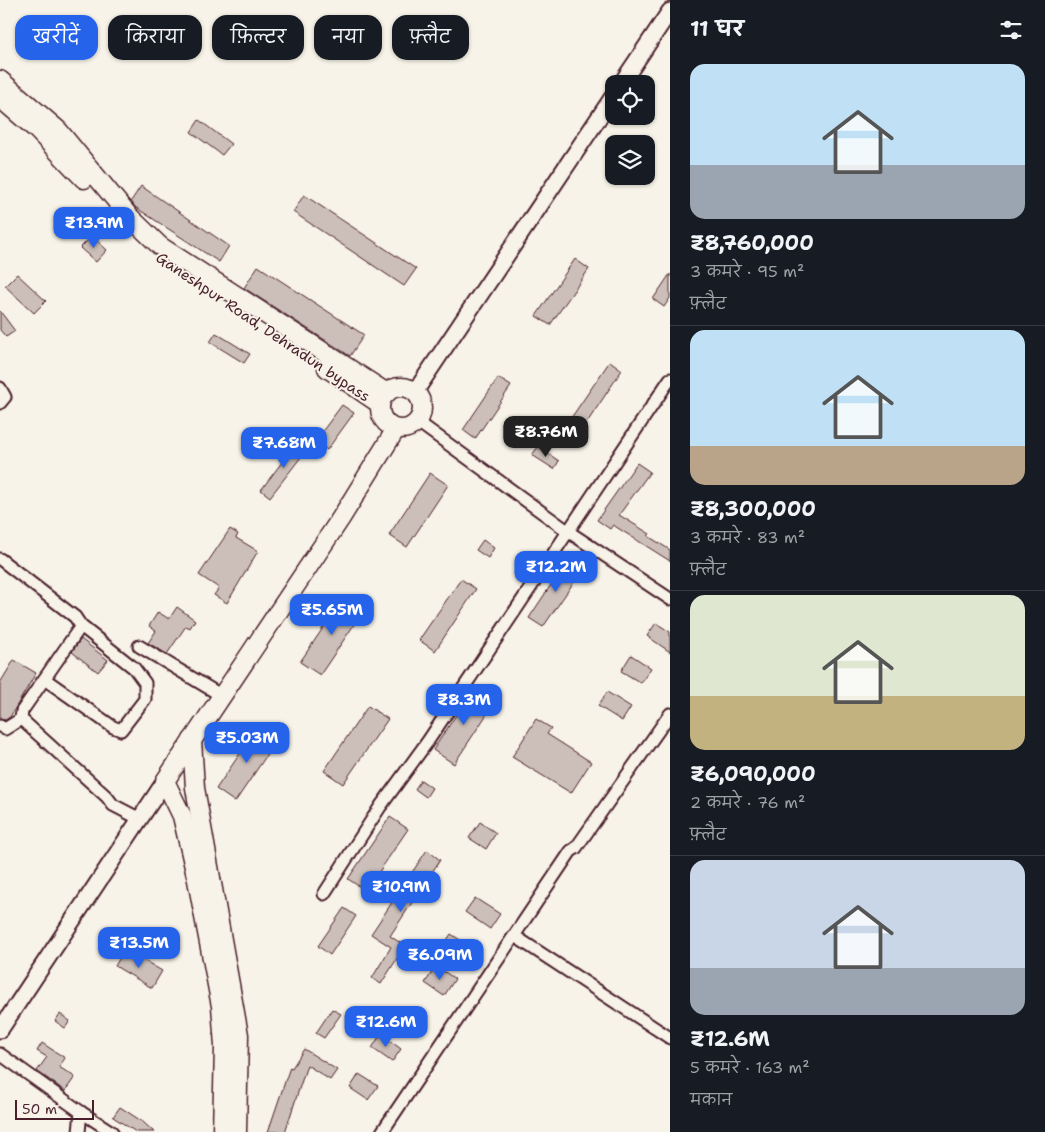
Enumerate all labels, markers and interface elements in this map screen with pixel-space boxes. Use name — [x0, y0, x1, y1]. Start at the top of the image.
chip: खरीदें — [15, 15, 98, 60]
chip: किराया — [108, 15, 202, 60]
chip: फ़िल्टर — [212, 15, 304, 60]
chip: नया — [314, 15, 382, 60]
chip: फ़्लैट — [392, 15, 469, 60]
text: 11 घर — [690, 15, 744, 43]
icon: filters — [997, 16, 1025, 44]
map controls — [605, 75, 655, 185]
button: locate — [605, 75, 655, 125]
icon: home — [813, 97, 903, 187]
button: layers — [605, 135, 655, 185]
pin: ₹13.9M — [53, 206, 135, 249]
text: ₹13.9M — [64, 212, 124, 233]
text: ₹8,760,000 — [690, 229, 814, 257]
street label: Ganeshpur Road, Dehradun bypass — [152, 248, 374, 406]
text: 3 कमरे · 95 m² — [690, 261, 804, 282]
text: फ़्लैट — [690, 293, 726, 314]
icon: home — [813, 362, 903, 452]
pin: ₹8.76M — [505, 416, 587, 458]
text: ₹8.76M — [514, 421, 578, 442]
pin: ₹7.68M — [243, 426, 325, 469]
text: ₹7.68M — [252, 432, 316, 453]
text: ₹8,300,000 — [690, 495, 816, 523]
text: 3 कमरे · 83 m² — [690, 527, 805, 548]
pin: ₹12.2M — [515, 550, 597, 593]
text: ₹12.2M — [525, 556, 587, 577]
text: फ़्लैट — [690, 559, 726, 580]
pin: ₹5.65M — [291, 594, 373, 636]
text: ₹5.65M — [301, 599, 363, 620]
icon: home — [813, 627, 903, 717]
pin: ₹8.3M — [429, 684, 499, 726]
text: ₹8.3M — [437, 689, 491, 710]
pin: ₹5.03M — [206, 722, 288, 764]
text: ₹5.03M — [215, 727, 279, 748]
text: ₹6,090,000 — [690, 760, 816, 788]
text: 2 कमरे · 76 m² — [690, 792, 805, 813]
text: फ़्लैट — [690, 824, 726, 845]
pin: ₹10.9M — [360, 870, 442, 913]
text: ₹10.9M — [372, 876, 430, 897]
icon: home — [813, 892, 903, 982]
pin: ₹13.5M — [98, 926, 180, 969]
text: ₹13.5M — [109, 932, 169, 953]
pin: ₹6.09M — [399, 938, 481, 981]
text: ₹6.09M — [408, 944, 472, 965]
pin: ₹12.6M — [345, 1006, 427, 1048]
text: ₹12.6M — [356, 1011, 416, 1032]
text: ₹12.6M — [690, 1025, 770, 1053]
text: 5 कमरे · 163 m² — [690, 1057, 810, 1078]
text: मकान — [690, 1089, 732, 1110]
scale bar — [15, 1097, 94, 1120]
text: 50 m — [22, 1100, 57, 1118]

